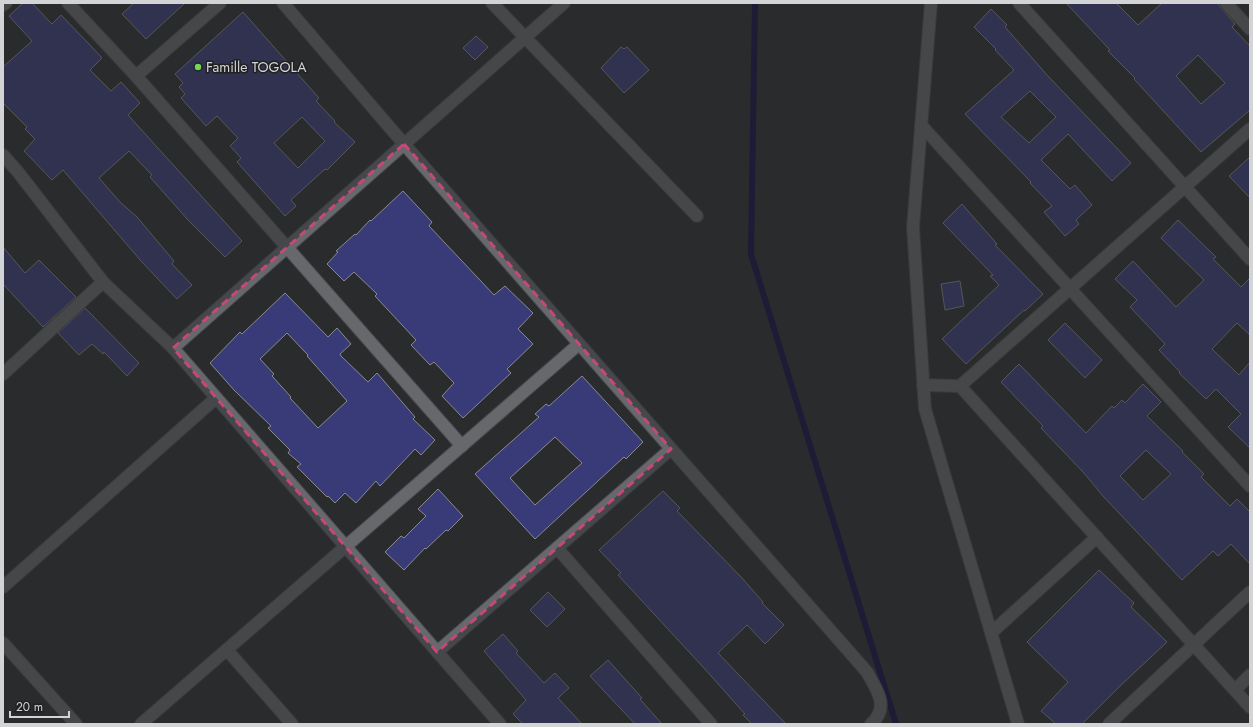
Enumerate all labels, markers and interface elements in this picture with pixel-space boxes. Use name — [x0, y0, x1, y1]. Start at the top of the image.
place label: Famille TOGOLA — [206, 57, 307, 77]
marker: Famille TOGOLA — [193, 62, 203, 72]
scale bar — [10, 693, 69, 719]
text: 20 m — [16, 698, 43, 716]

